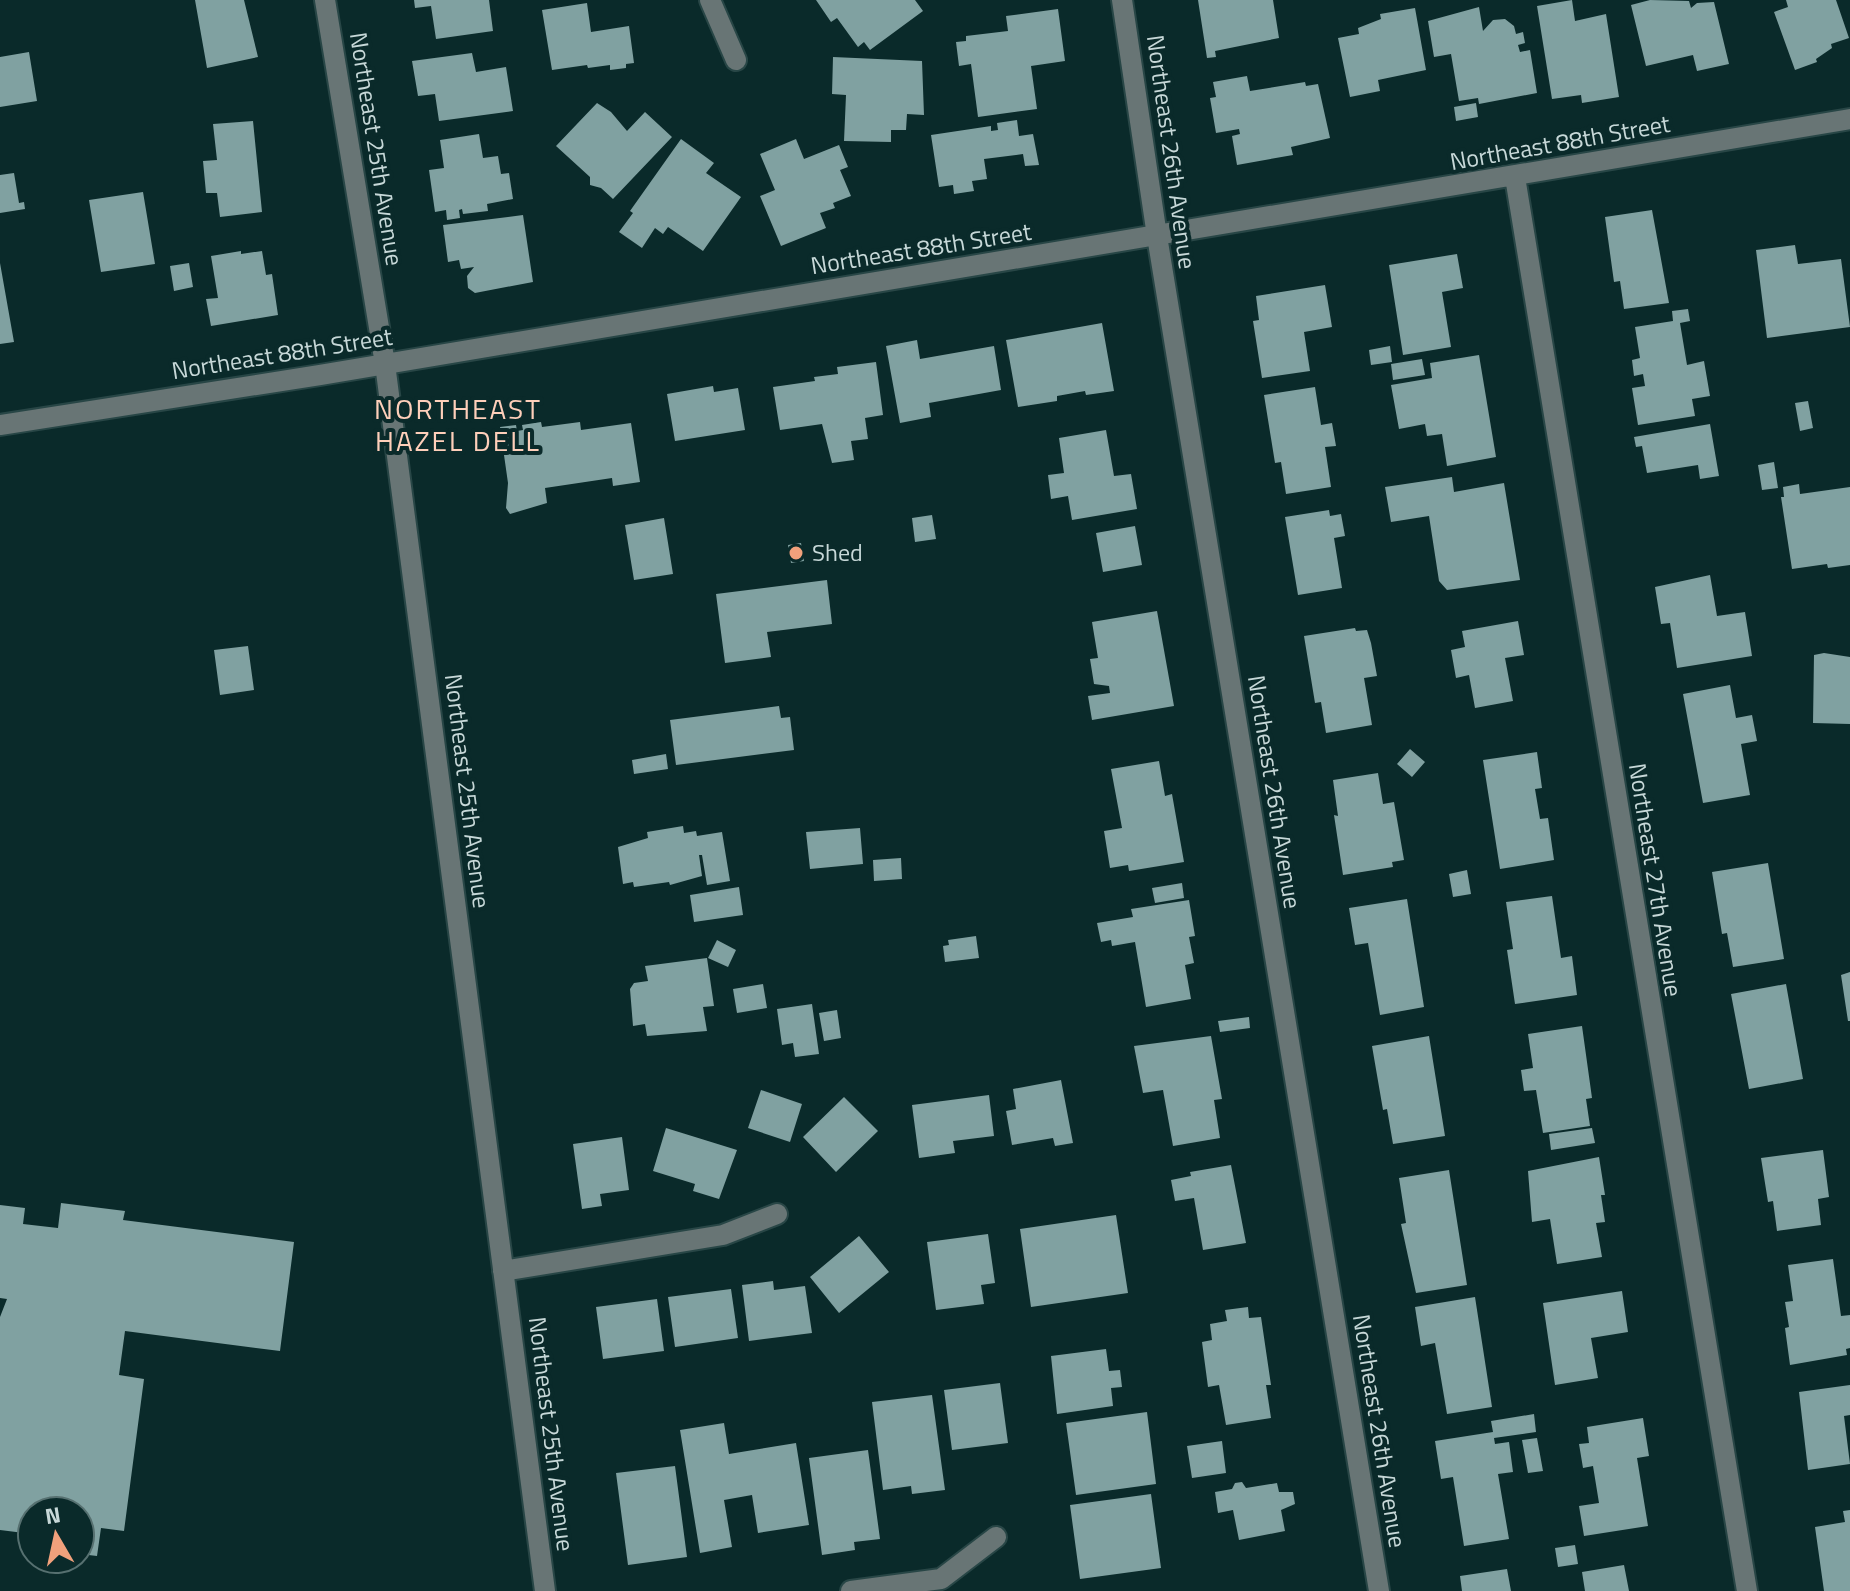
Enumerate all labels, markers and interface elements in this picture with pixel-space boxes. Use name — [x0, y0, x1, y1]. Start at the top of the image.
street label: Northeast 25th Avenue — [341, 30, 413, 268]
street label: Northeast 26th Avenue — [1138, 33, 1206, 271]
street label: Northeast 88th Street — [1447, 105, 1673, 179]
street label: Northeast 88th Street — [808, 213, 1034, 283]
street label: Northeast 88th Street — [169, 318, 395, 388]
district label: NORTHEAST HAZEL DELL — [374, 387, 542, 462]
place label: Shed — [812, 534, 863, 570]
marker: Shed — [787, 544, 805, 562]
street label: Northeast 25th Avenue — [436, 672, 500, 910]
street label: Northeast 26th Avenue — [1239, 673, 1311, 911]
street label: Northeast 27th Avenue — [1620, 761, 1692, 999]
street label: Northeast 26th Avenue — [1344, 1312, 1416, 1550]
street label: Northeast 25th Avenue — [520, 1315, 584, 1553]
north arrow — [16, 1495, 96, 1575]
text: N — [43, 1497, 63, 1533]

